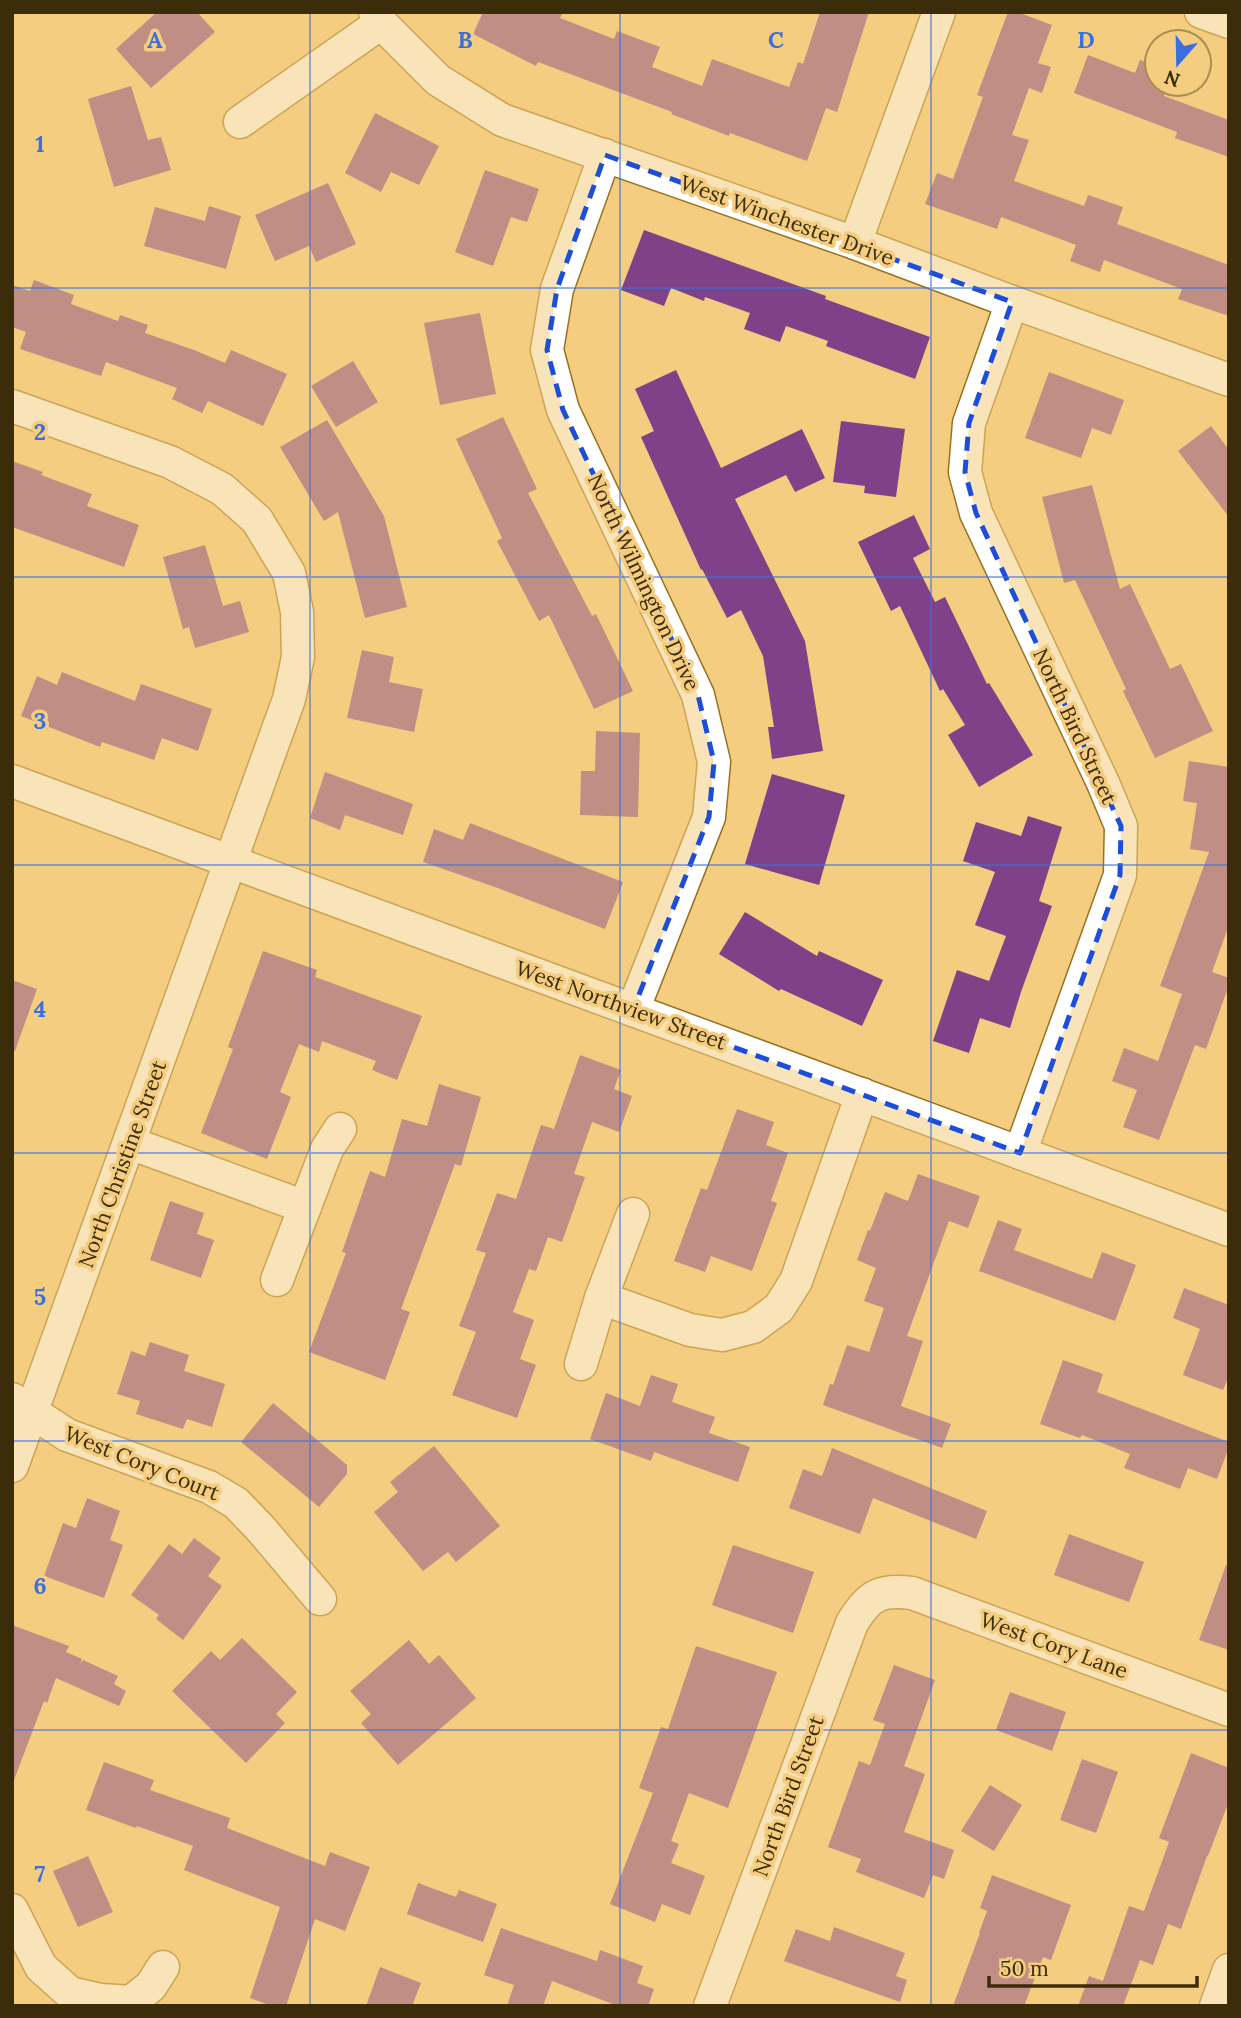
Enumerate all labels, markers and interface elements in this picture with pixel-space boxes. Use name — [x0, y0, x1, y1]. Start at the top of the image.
text: A — [147, 25, 163, 54]
text: B — [457, 25, 473, 54]
text: C — [768, 25, 784, 54]
text: D — [1077, 25, 1095, 54]
north arrow — [1143, 28, 1213, 98]
text: N — [1161, 65, 1183, 93]
text: 1 — [35, 129, 45, 158]
street label: West Winchester Drive — [676, 169, 898, 271]
text: 2 — [34, 417, 46, 446]
street label: North Wilmington Drive — [582, 469, 706, 695]
street label: North Bird Street — [1027, 644, 1123, 809]
text: 3 — [34, 706, 46, 735]
street label: West Northview Street — [512, 954, 731, 1056]
text: 4 — [34, 994, 46, 1023]
street label: North Christine Street — [72, 1056, 172, 1271]
text: 5 — [34, 1282, 46, 1311]
street label: West Cory Court — [61, 1420, 224, 1507]
text: 6 — [33, 1571, 47, 1600]
street label: West Cory Lane — [976, 1606, 1132, 1684]
street label: North Bird Street — [746, 1711, 830, 1880]
text: 7 — [35, 1859, 46, 1888]
scale bar — [989, 1944, 1197, 1988]
text: 50 m — [1000, 1955, 1049, 1982]

